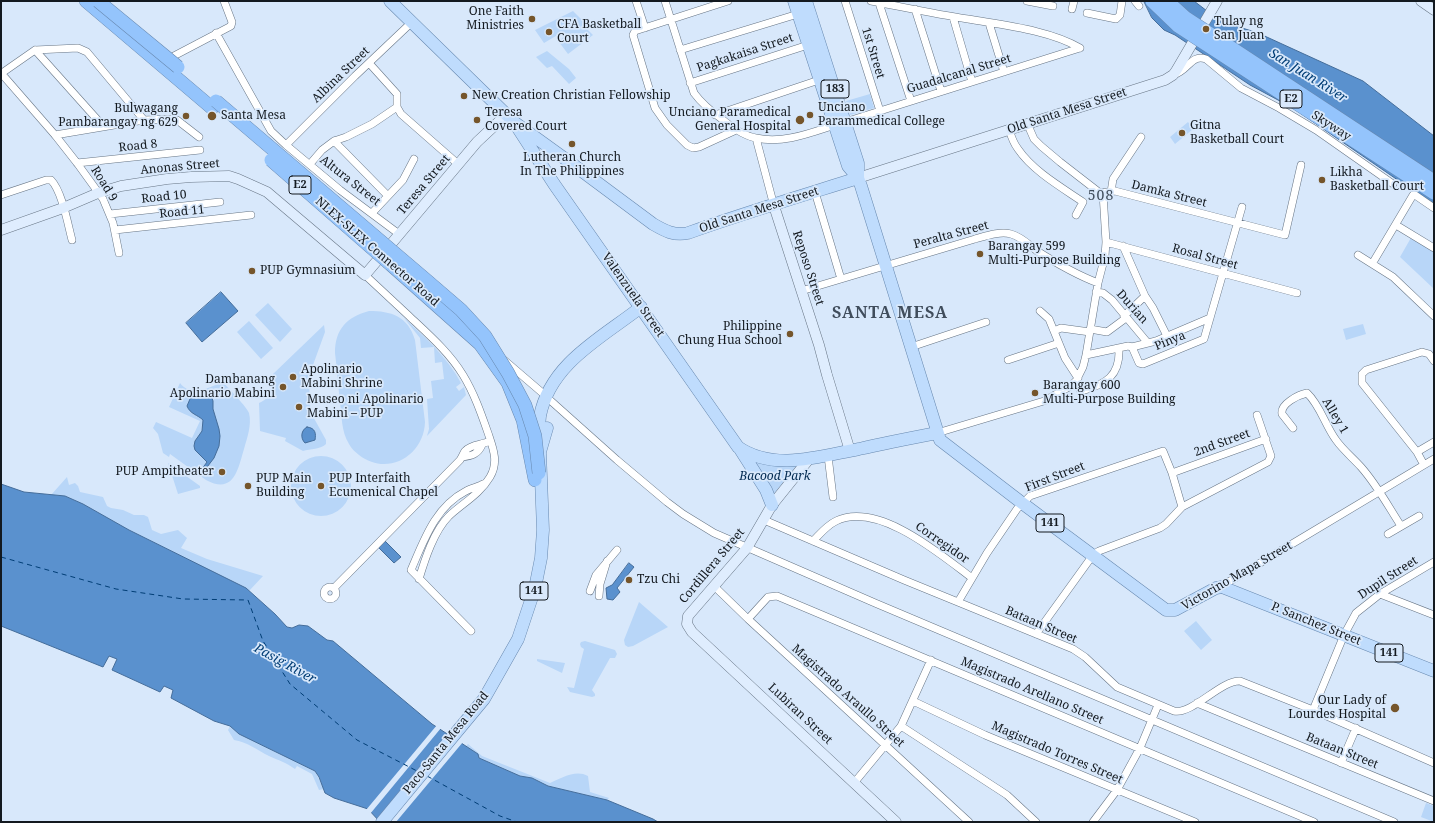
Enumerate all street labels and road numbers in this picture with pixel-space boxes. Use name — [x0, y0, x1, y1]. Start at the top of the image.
street label: 1st Street — [858, 26, 888, 80]
street label: Pagkakaisa Street — [695, 31, 795, 75]
street label: Albina Street — [309, 44, 373, 106]
street label: Guadalcanal Street — [905, 51, 1013, 97]
road number: 183 — [821, 80, 849, 98]
street label: Old Santa Mesa Street — [1005, 85, 1129, 137]
road number: E2 — [1280, 90, 1302, 108]
street label: Skyway — [1309, 108, 1353, 144]
street label: Road 8 — [118, 137, 158, 155]
street label: Teresa Street — [395, 152, 453, 218]
street label: Altura Street — [317, 153, 383, 209]
street label: Anonas Street — [140, 156, 220, 178]
street label: Road 9 — [88, 164, 120, 204]
road number: E2 — [289, 176, 311, 194]
street label: Damka Street — [1130, 178, 1208, 210]
street label: Old Santa Mesa Street — [697, 184, 821, 236]
street label: Road 10 — [141, 187, 187, 207]
street label: NLEX-SLEX Connector Road — [312, 194, 442, 310]
street label: Road 11 — [159, 202, 205, 222]
street label: Peralta Street — [912, 218, 990, 252]
street label: Reposo Street — [789, 229, 827, 307]
street label: Rosal Street — [1171, 241, 1239, 273]
street label: Valenzuela Street — [599, 250, 667, 340]
street label: Durian — [1113, 287, 1151, 327]
street label: Pinya — [1152, 328, 1188, 354]
street label: Alley 1 — [1319, 396, 1351, 436]
street label: 2nd Street — [1192, 426, 1252, 460]
street label: First Street — [1023, 459, 1087, 495]
road number: 141 — [1036, 514, 1064, 532]
street label: Corregidor — [912, 519, 972, 567]
street label: Cordillera Street — [676, 525, 748, 607]
street label: Victorino Mapa Street — [1179, 539, 1295, 613]
street label: Dupil Street — [1356, 553, 1420, 603]
road number: 141 — [520, 582, 548, 600]
street label: P. Sanchez Street — [1269, 599, 1363, 649]
street label: Bataan Street — [1003, 603, 1079, 647]
street label: Magistrado Araullo Street — [789, 642, 907, 750]
road number: 141 — [1375, 644, 1403, 662]
street label: Magistrado Arellano Street — [959, 654, 1105, 728]
street label: Lubiran Street — [765, 680, 835, 748]
street label: Paco-Santa Mesa Road — [400, 689, 492, 797]
street label: Magistrado Torres Street — [989, 719, 1125, 787]
street label: Bataan Street — [1304, 730, 1380, 772]

